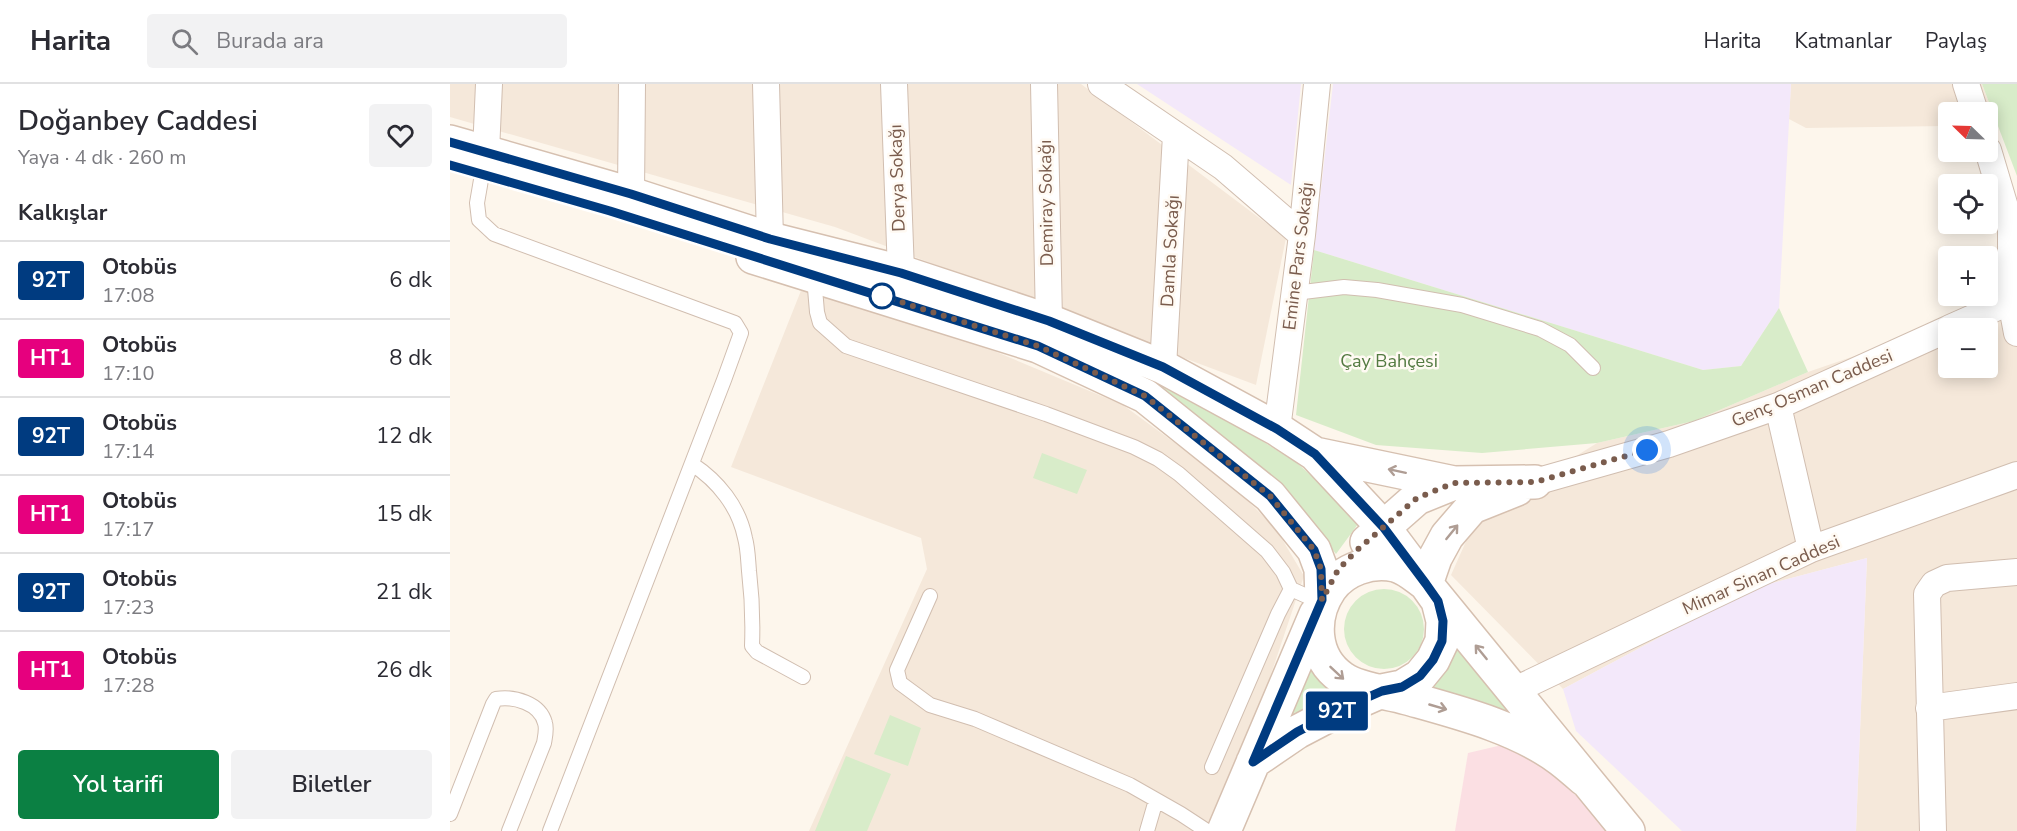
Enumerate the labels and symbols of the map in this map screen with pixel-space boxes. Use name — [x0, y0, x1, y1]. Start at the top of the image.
north arrow — [1938, 102, 1998, 162]
street label: Derya Sokağı — [883, 124, 911, 232]
street label: Demiray Sokağı — [1033, 140, 1059, 266]
street label: Emine Pars Sokağı — [1277, 181, 1319, 331]
street label: Damla Sokağı — [1155, 194, 1185, 308]
unlabelled marker — [869, 283, 895, 309]
street label: Genç Osman Caddesi — [1728, 343, 1896, 433]
park label: Çay Bahçesi — [1340, 349, 1438, 373]
your location — [1632, 435, 1662, 465]
one-way arrow — [1388, 465, 1408, 476]
one-way arrow — [1445, 524, 1458, 540]
street label: Mimar Sinan Caddesi — [1678, 529, 1844, 621]
one-way arrow — [1475, 644, 1488, 660]
one-way arrow — [1330, 666, 1345, 680]
line badge: 92T — [1302, 692, 1372, 730]
one-way arrow — [1428, 702, 1447, 713]

